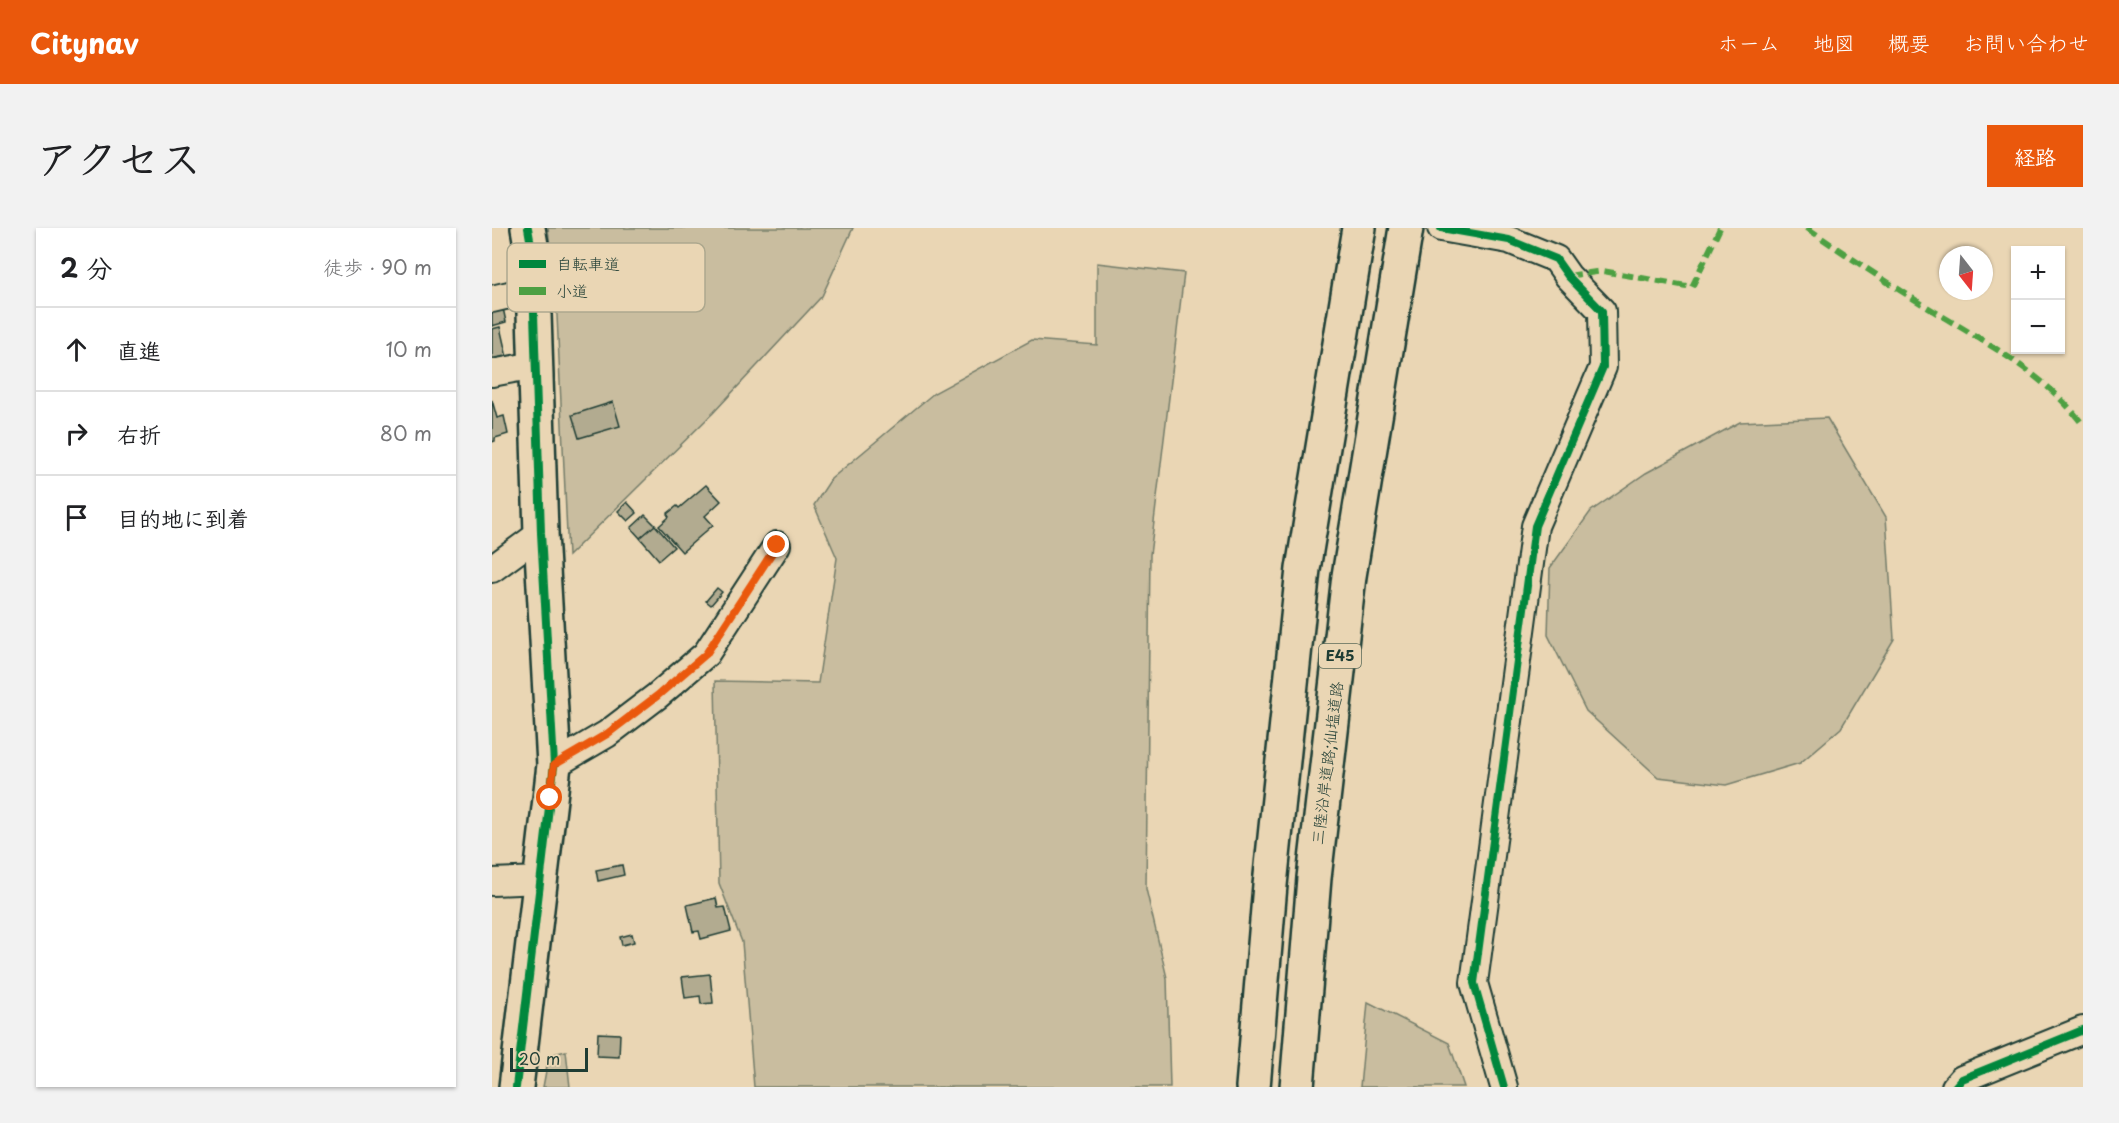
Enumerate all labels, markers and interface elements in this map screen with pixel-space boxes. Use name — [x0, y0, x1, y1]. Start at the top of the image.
text: Citynav — [30, 21, 139, 64]
text: ホーム — [1718, 26, 1780, 58]
text: 地図 — [1813, 26, 1855, 58]
text: 概要 — [1888, 26, 1930, 58]
text: お問い合わせ — [1963, 26, 2089, 58]
text: アクセス — [36, 125, 201, 188]
button: 経路 — [1987, 125, 2083, 187]
legend — [507, 243, 705, 312]
north arrow — [1939, 246, 1993, 300]
map controls — [2011, 246, 2065, 354]
button: + — [2011, 246, 2065, 300]
text: 2 分 — [60, 248, 113, 287]
text: 自転車道 — [556, 251, 620, 275]
text: 徒歩 · 90 m — [323, 252, 432, 282]
text: 小道 — [556, 278, 588, 302]
button: − — [2011, 300, 2065, 354]
icon: ahead — [60, 333, 93, 366]
text: 直進 — [117, 333, 161, 366]
text: 10 m — [385, 334, 432, 364]
icon: right — [60, 417, 93, 450]
text: 右折 — [117, 417, 161, 450]
text: 80 m — [380, 418, 432, 448]
icon: arrive — [60, 501, 93, 534]
text: 目的地に到着 — [117, 501, 249, 534]
route end — [763, 531, 789, 557]
road number: E45 — [1319, 644, 1361, 668]
street label: 三陸沿岸道路;仙塩道路 — [1304, 680, 1348, 846]
route start — [536, 784, 562, 810]
scale bar — [510, 1045, 588, 1072]
text: 20 m — [519, 1046, 560, 1070]

